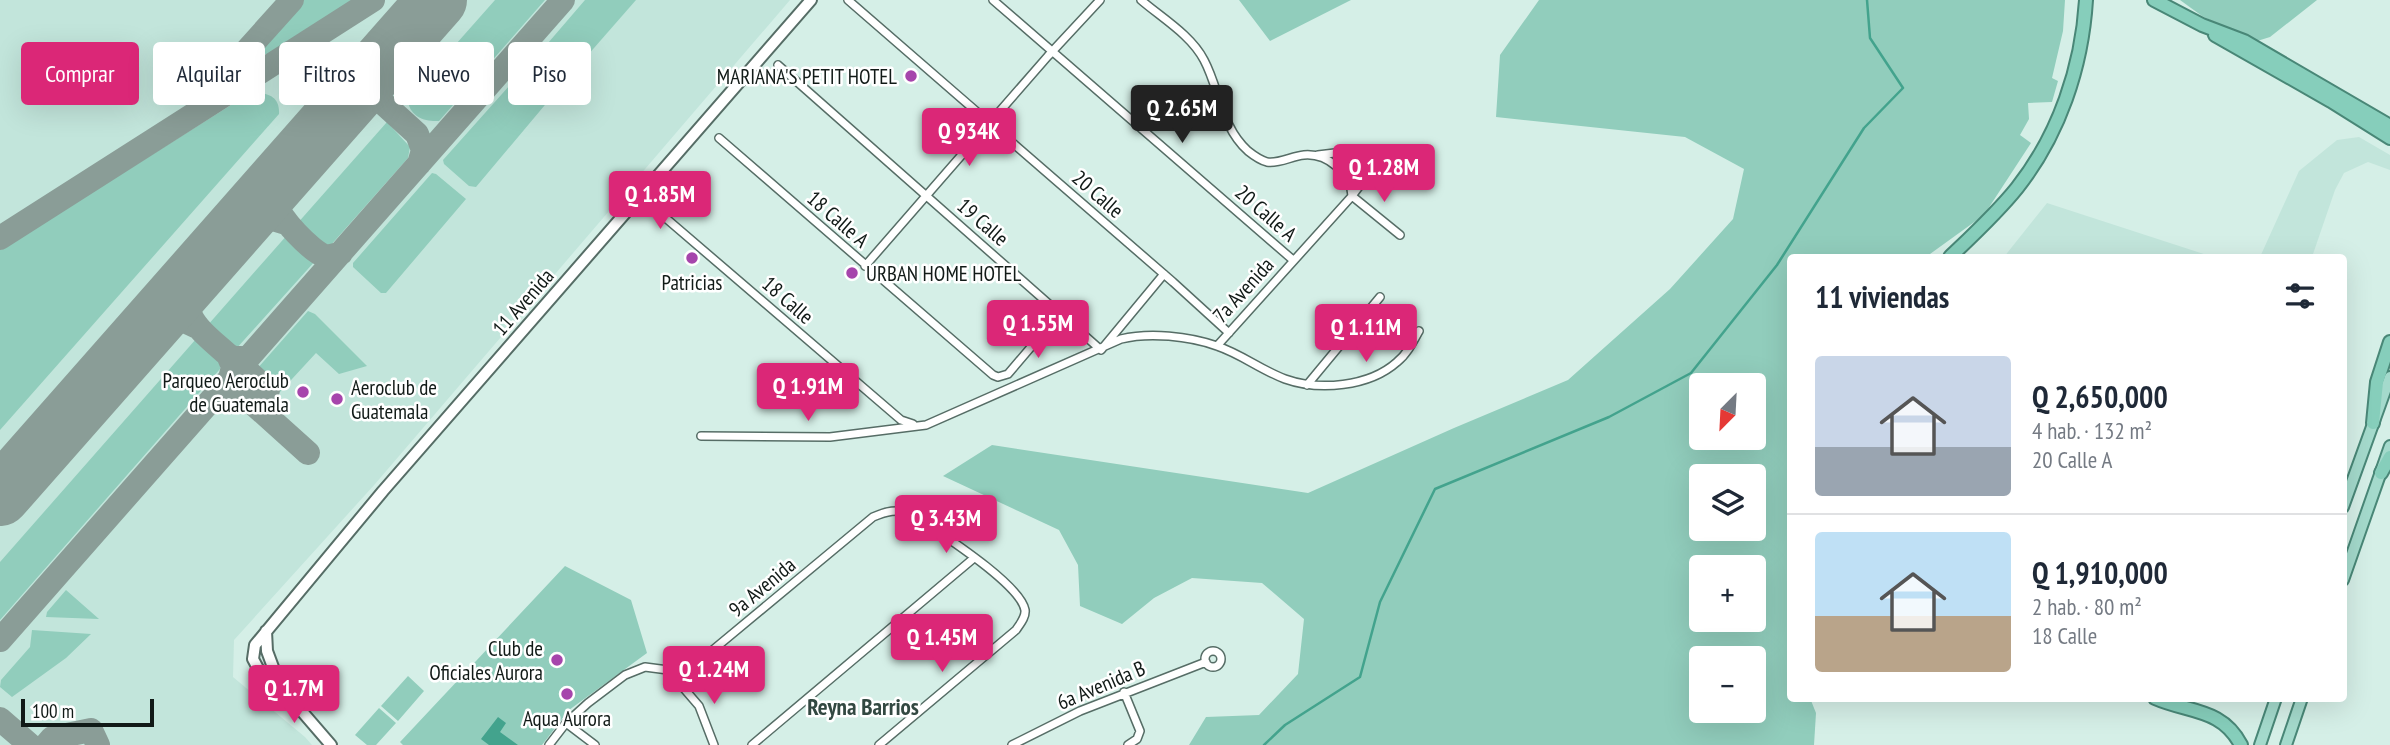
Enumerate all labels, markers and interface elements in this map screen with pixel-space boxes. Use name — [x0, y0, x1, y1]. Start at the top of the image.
chip: Comprar — [21, 42, 139, 105]
chip: Alquilar — [153, 42, 265, 105]
chip: Filtros — [279, 42, 380, 105]
chip: Nuevo — [394, 42, 494, 105]
chip: Piso — [508, 42, 591, 105]
place label: MARIANA'S PETIT HOTEL — [717, 63, 897, 90]
marker: MARIANA'S PETIT HOTEL — [903, 68, 919, 84]
pin: Q 2.65M — [1117, 86, 1247, 145]
text: Q 2.65M — [1147, 93, 1217, 122]
pin: Q 934K — [912, 108, 1026, 168]
text: Q 934K — [938, 116, 1000, 145]
pin: Q 1.28M — [1319, 144, 1449, 204]
text: Q 1.28M — [1349, 152, 1419, 181]
street label: 20 Calle — [1067, 164, 1129, 224]
pin: Q 1.85M — [595, 172, 725, 231]
text: Q 1.85M — [625, 179, 695, 208]
street label: 20 Calle A — [1229, 179, 1303, 247]
street label: 18 Calle A — [801, 185, 875, 253]
street label: 19 Calle — [952, 192, 1014, 252]
marker: Patricias — [684, 250, 700, 266]
street label: 7a Avenida — [1207, 252, 1279, 328]
place label: URBAN HOME HOTEL — [866, 260, 1022, 287]
street label: 11 Avenida — [487, 263, 559, 341]
marker: URBAN HOME HOTEL — [844, 265, 860, 281]
place label: Patricias — [662, 269, 722, 296]
street label: 18 Calle — [757, 270, 819, 330]
text: 11 viviendas — [1815, 277, 1949, 316]
icon: filters — [2281, 277, 2319, 315]
pin: Q 1.55M — [973, 300, 1103, 360]
pin: Q 1.11M — [1301, 304, 1431, 364]
text: Q 1.55M — [1003, 308, 1073, 337]
text: Q 1.11M — [1331, 312, 1401, 341]
pin: Q 1.91M — [743, 364, 873, 423]
place label: Parqueo Aeroclub de Guatemala — [162, 367, 289, 418]
text: Q 1.91M — [773, 371, 843, 400]
north arrow — [1689, 373, 1766, 450]
map controls — [1689, 373, 1766, 723]
place label: Aeroclub de Guatemala — [351, 374, 437, 425]
text: Q 2,650,000 — [2032, 377, 2168, 416]
marker: Parqueo Aeroclub de Guatemala — [295, 384, 311, 400]
icon: home — [1871, 384, 1955, 468]
marker: Aeroclub de Guatemala — [329, 391, 345, 407]
text: 4 hab. · 132 m² — [2032, 416, 2152, 445]
text: 20 Calle A — [2032, 445, 2112, 474]
button: layers — [1689, 464, 1766, 541]
pin: Q 3.43M — [881, 496, 1011, 555]
text: Q 3.43M — [911, 503, 981, 532]
street label: 9a Avenida — [723, 551, 801, 623]
text: Q 1,910,000 — [2032, 553, 2168, 592]
button: + — [1689, 555, 1766, 632]
icon: home — [1871, 560, 1955, 644]
text: 2 hab. · 80 m² — [2032, 592, 2142, 621]
pin: Q 1.45M — [877, 614, 1007, 674]
text: 18 Calle — [2032, 621, 2097, 650]
text: Q 1.45M — [907, 622, 977, 651]
place label: Club de Oficiales Aurora — [429, 635, 543, 686]
pin: Q 1.24M — [649, 646, 779, 706]
button: − — [1689, 646, 1766, 723]
marker: Club de Oficiales Aurora — [549, 652, 565, 668]
text: Q 1.24M — [679, 654, 749, 683]
street label: 6a Avenida B — [1053, 654, 1149, 716]
pin: Q 1.7M — [237, 666, 351, 725]
text: Q 1.7M — [264, 673, 324, 702]
marker: Aqua Aurora — [559, 686, 575, 702]
district label: Reyna Barrios — [807, 692, 919, 721]
scale bar — [21, 696, 154, 728]
text: 100 m — [32, 699, 74, 723]
place label: Aqua Aurora — [523, 705, 611, 732]

